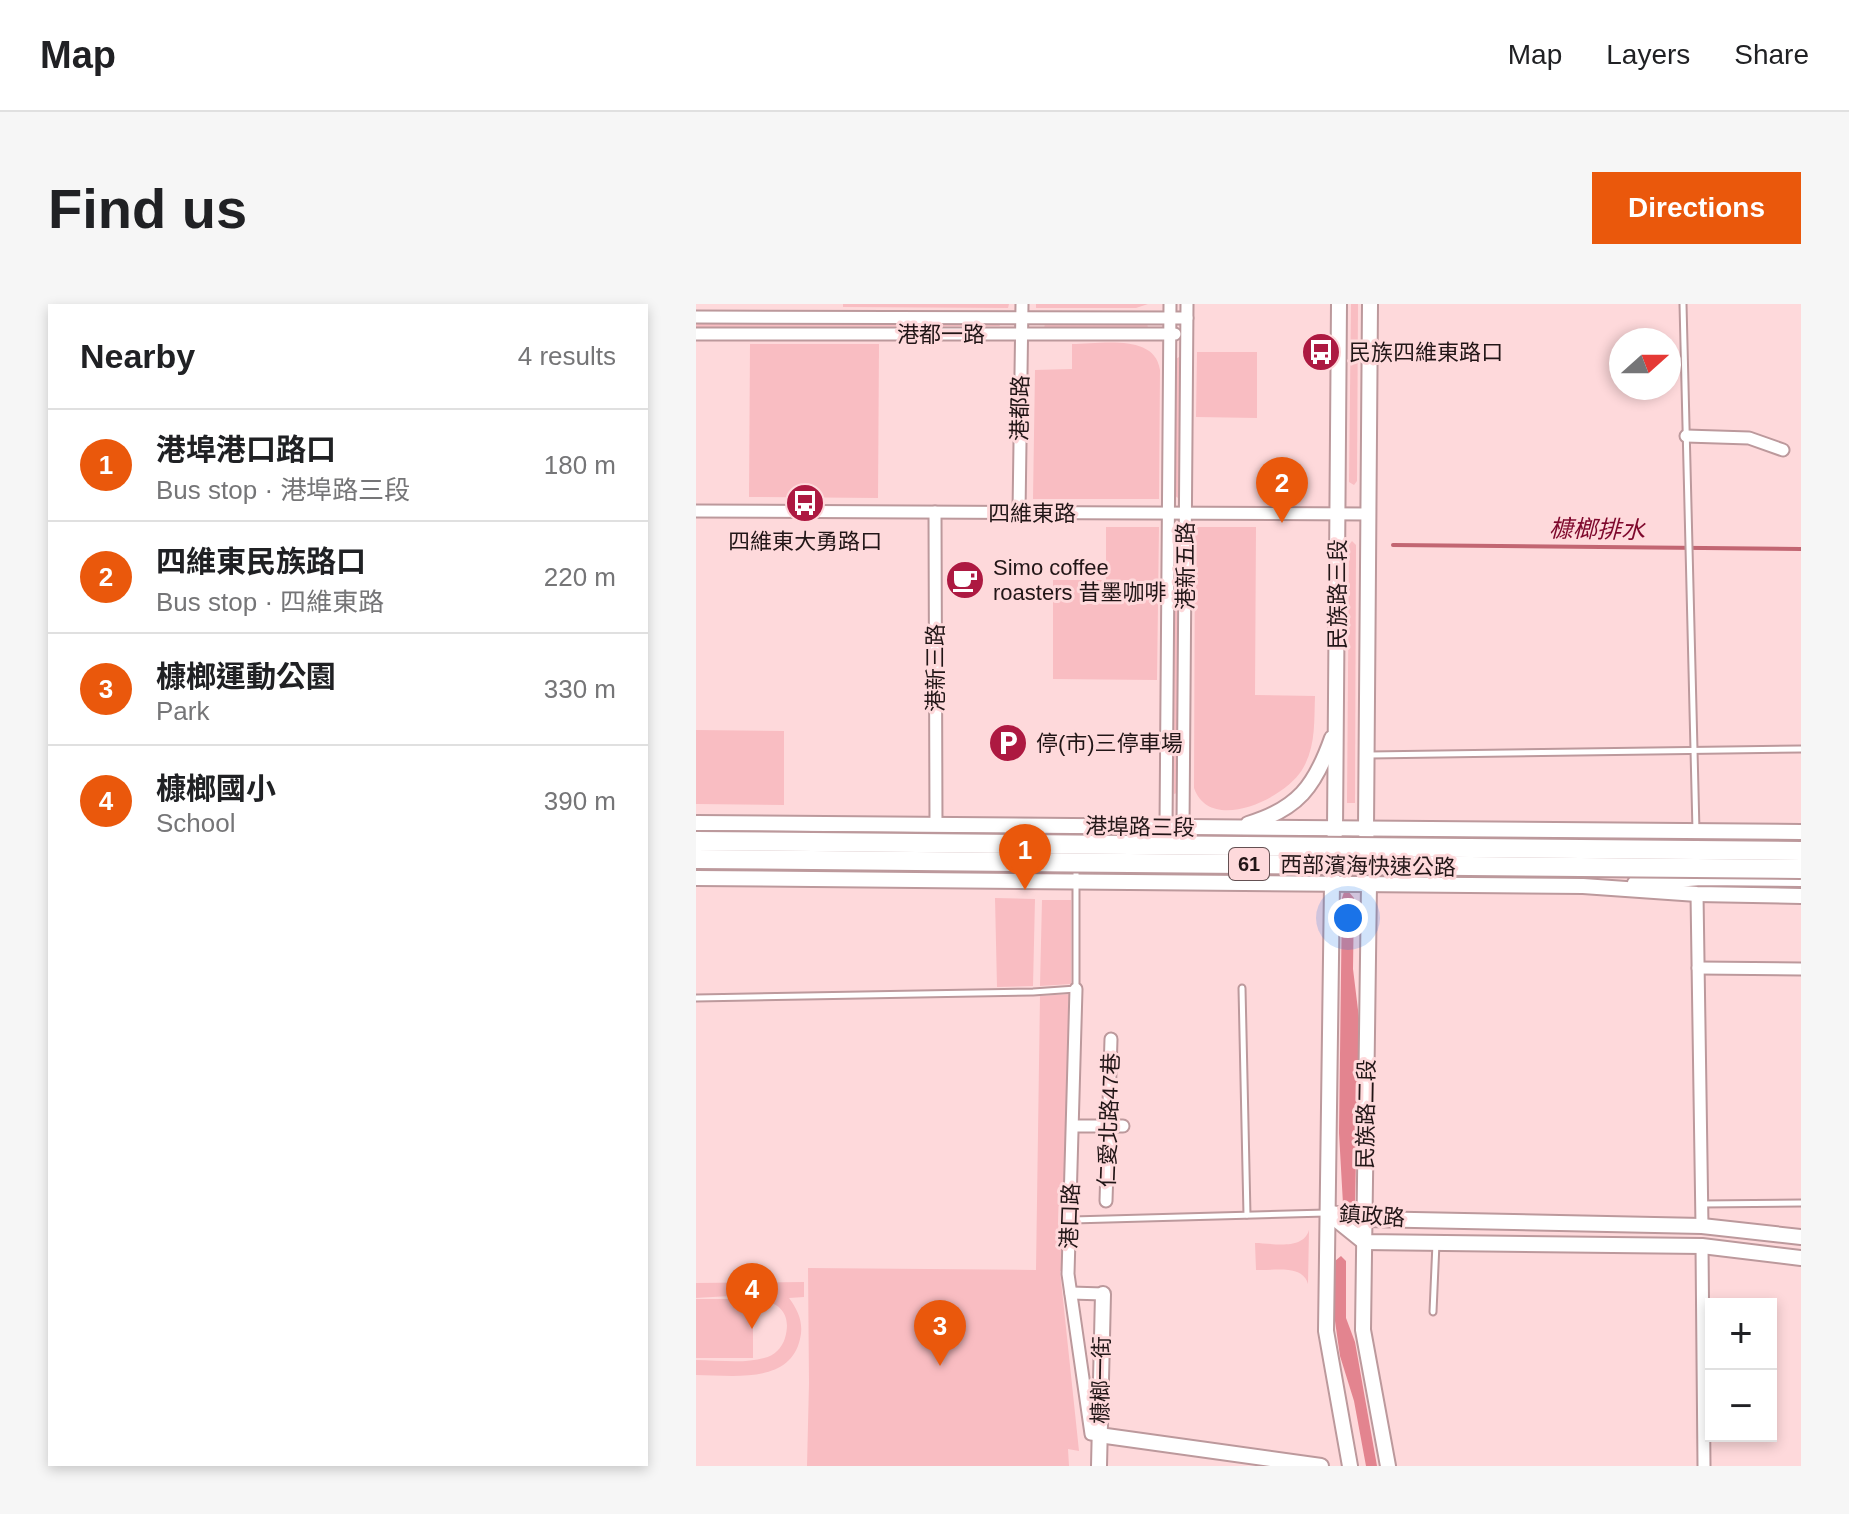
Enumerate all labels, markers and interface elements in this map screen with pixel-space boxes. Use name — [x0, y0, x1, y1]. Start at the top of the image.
text: Map — [40, 34, 116, 76]
text: Map — [1508, 39, 1562, 70]
text: Layers — [1606, 39, 1690, 70]
text: Share — [1734, 39, 1809, 70]
button: Directions — [1592, 172, 1801, 244]
text: Find us — [48, 177, 247, 240]
street label: 港都一路 — [897, 322, 985, 347]
north arrow — [1609, 328, 1681, 400]
bus stop icon: 民族四維東路口 — [1300, 331, 1342, 373]
text: Nearby — [80, 337, 195, 375]
place label: 民族四維東路口 — [1349, 340, 1503, 365]
text: 4 results — [518, 341, 616, 371]
street label: 港都路 — [1007, 375, 1033, 441]
text: 港埠港口路口 — [156, 433, 336, 466]
text: 1 — [99, 450, 113, 480]
text: 180 m — [544, 450, 616, 480]
pin: 2 — [1256, 457, 1308, 523]
text: Bus stop · 港埠路三段 — [156, 475, 410, 505]
bus stop icon: 四維東大勇路口 — [784, 482, 826, 524]
street label: 四維東路 — [988, 501, 1076, 526]
water label: 槺榔排水 — [1549, 515, 1646, 543]
street label: 港新五路 — [1173, 522, 1198, 610]
place label: 四維東大勇路口 — [728, 529, 882, 554]
street label: 民族路三段 — [1325, 539, 1350, 649]
text: 四維東民族路口 — [156, 545, 366, 578]
place label: Simo coffee roasters 昔墨咖啡 — [993, 555, 1167, 605]
cafe icon: Simo coffee roasters 昔墨咖啡 — [944, 559, 986, 601]
text: 2 — [99, 562, 113, 592]
text: 220 m — [544, 562, 616, 592]
text: Bus stop · 四維東路 — [156, 587, 384, 617]
street label: 港新三路 — [923, 624, 948, 712]
text: 槺榔運動公園 — [156, 660, 336, 693]
text: 3 — [99, 674, 113, 704]
text: 330 m — [544, 674, 616, 704]
text: Park — [156, 696, 209, 726]
parking icon: 停(市)三停車場 — [987, 722, 1029, 764]
place label: 停(市)三停車場 — [1036, 731, 1183, 756]
text: 槺榔國小 — [156, 772, 276, 805]
text: 4 — [99, 786, 113, 816]
text: 390 m — [544, 786, 616, 816]
text: School — [156, 808, 236, 838]
street label: 港埠路三段 — [1085, 814, 1195, 840]
pin: 1 — [999, 824, 1051, 890]
road number: 61 — [1229, 848, 1269, 880]
street label: 西部濱海快速公路 — [1280, 852, 1456, 880]
your location — [1328, 898, 1368, 938]
street label: 仁愛北路47巷 — [1094, 1052, 1124, 1188]
street label: 民族路二段 — [1353, 1059, 1379, 1169]
street label: 港口路 — [1056, 1183, 1084, 1249]
street label: 鎮政路 — [1338, 1201, 1406, 1231]
pin: 4 — [726, 1263, 778, 1329]
map controls — [1705, 1298, 1777, 1442]
button: + — [1705, 1298, 1777, 1370]
pin: 3 — [914, 1300, 966, 1366]
street label: 槺榔一街 — [1088, 1336, 1114, 1424]
button: − — [1705, 1370, 1777, 1442]

